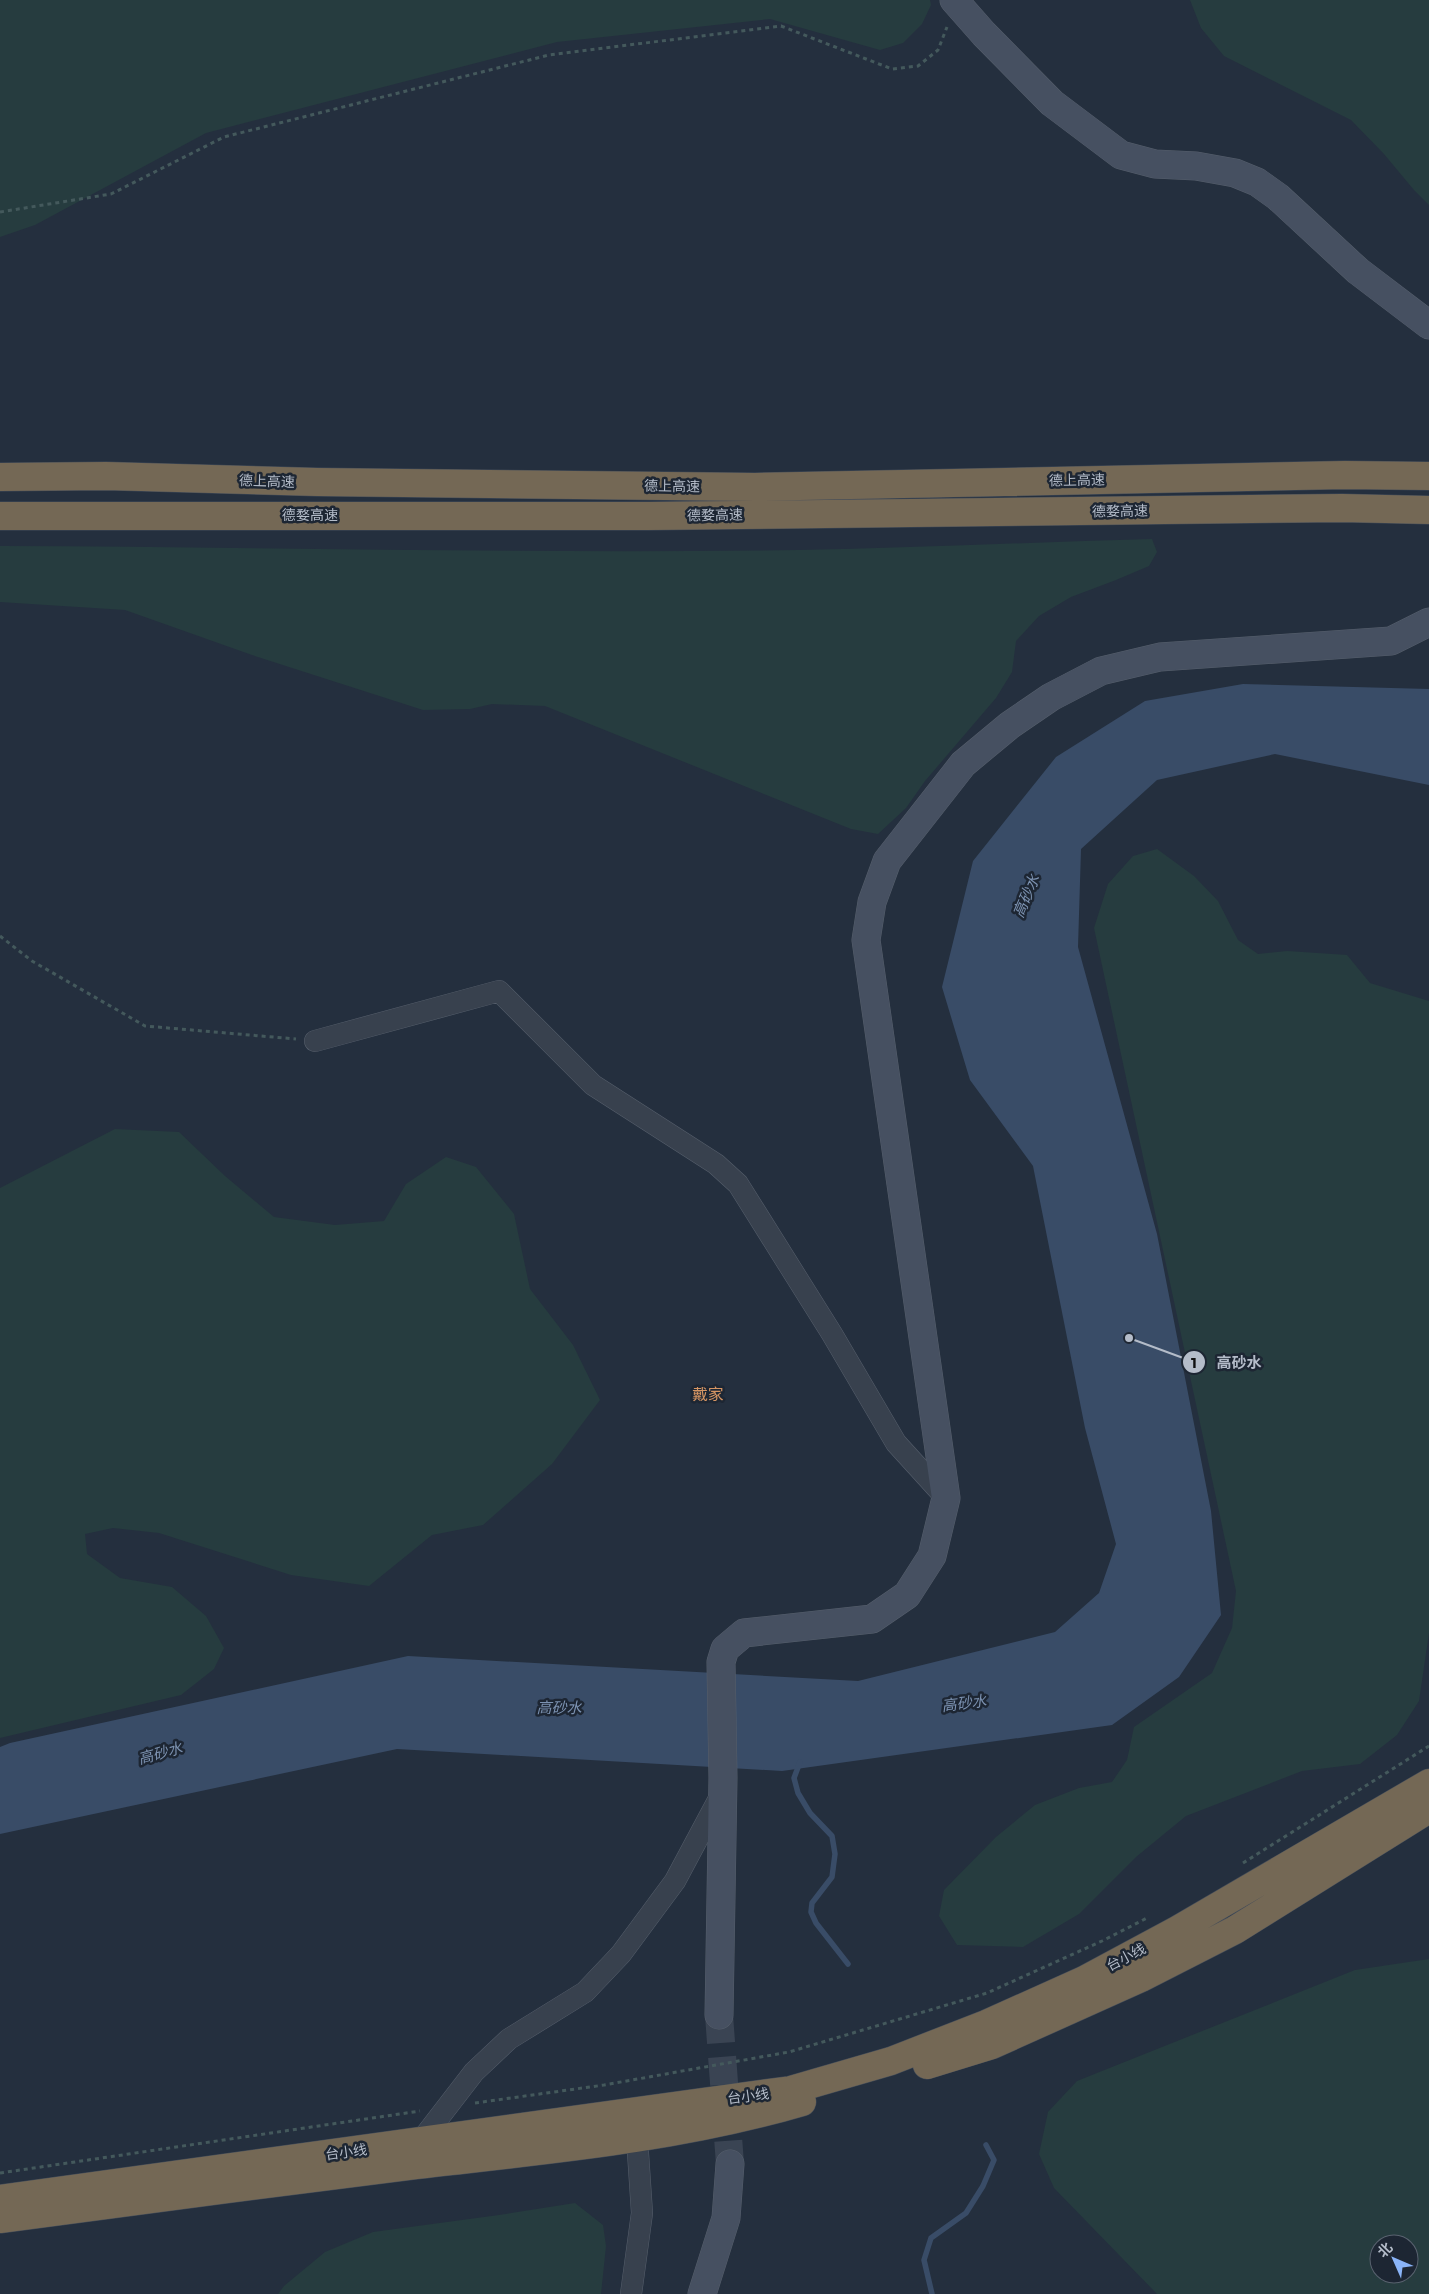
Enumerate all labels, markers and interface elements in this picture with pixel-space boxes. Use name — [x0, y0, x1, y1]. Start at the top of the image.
street label: 德上高速 — [239, 471, 295, 491]
street label: 德上高速 — [1049, 471, 1105, 489]
street label: 德上高速 — [644, 477, 700, 495]
street label: 德婺高速 — [1092, 502, 1148, 520]
street label: 德婺高速 — [282, 506, 338, 524]
street label: 德婺高速 — [687, 506, 743, 524]
water label: 高砂水 — [1008, 871, 1044, 920]
callout: 高砂水 — [1182, 1347, 1272, 1377]
text: 1 — [1191, 1353, 1197, 1372]
text: 高砂水 — [1216, 1353, 1262, 1372]
district label: 戴家 — [692, 1385, 724, 1404]
water label: 高砂水 — [941, 1691, 988, 1715]
water label: 高砂水 — [536, 1698, 582, 1717]
water label: 高砂水 — [136, 1738, 185, 1768]
street label: 台小线 — [1103, 1939, 1149, 1975]
street label: 台小线 — [726, 2084, 770, 2108]
street label: 台小线 — [324, 2140, 368, 2164]
north arrow — [1369, 2234, 1419, 2284]
text: 北 — [1373, 2238, 1396, 2261]

